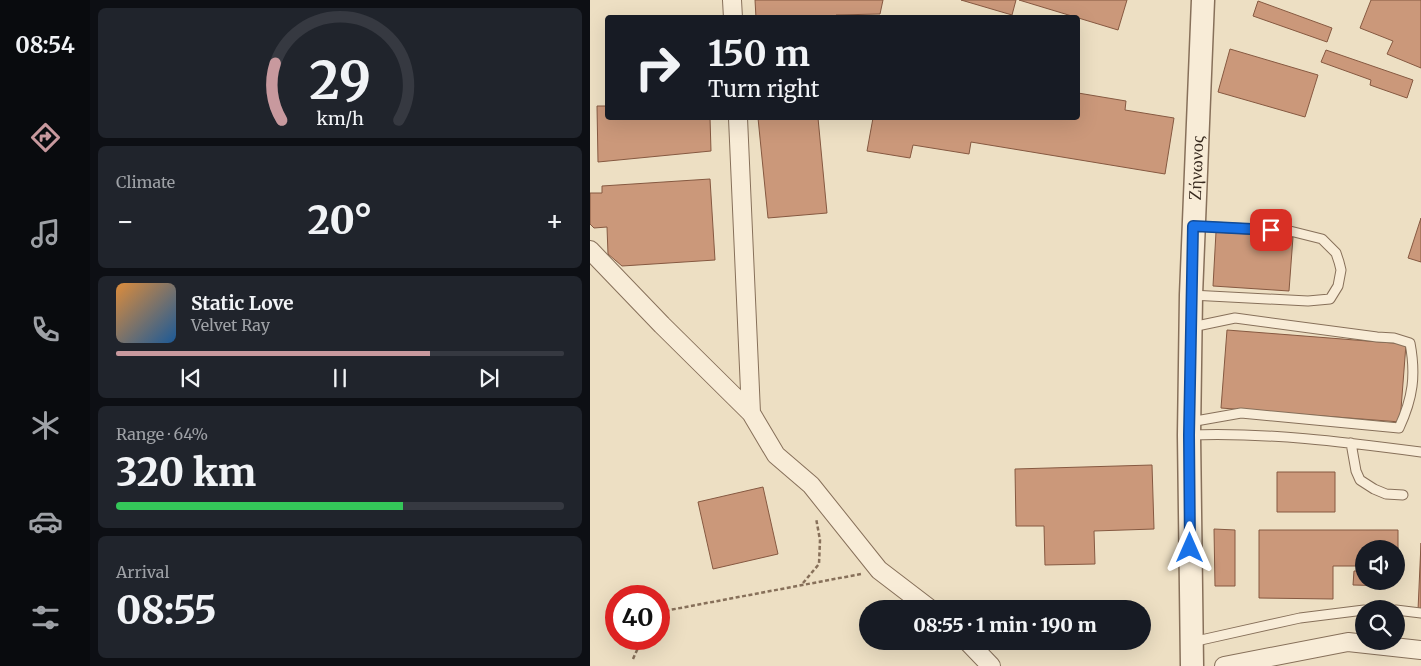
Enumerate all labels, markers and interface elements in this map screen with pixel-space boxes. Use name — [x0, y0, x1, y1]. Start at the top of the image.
text: 08:54 — [15, 31, 75, 59]
text: 150 m — [708, 32, 810, 76]
icon: right — [625, 35, 690, 100]
text: 29 — [309, 48, 371, 113]
text: Turn right — [708, 75, 819, 103]
text: km/h — [316, 107, 364, 130]
icon: directions — [28, 120, 63, 155]
street label: Ζήνωνος — [1183, 135, 1208, 201]
text: Climate — [116, 172, 175, 192]
text: 20° — [308, 197, 372, 244]
text: − — [116, 203, 135, 239]
text: + — [545, 203, 564, 239]
pin — [1250, 209, 1292, 251]
icon: music — [28, 216, 63, 251]
icon: arrive — [1257, 216, 1285, 244]
text: Static Love — [191, 291, 294, 315]
icon: phone — [28, 312, 63, 347]
text: Velvet Ray — [191, 315, 270, 335]
icon: previous — [177, 364, 205, 392]
icon: pause — [326, 364, 354, 392]
icon: next — [475, 364, 503, 392]
icon: climate — [28, 408, 63, 443]
text: Range · 64% — [116, 424, 208, 444]
text: 320 km — [116, 449, 256, 496]
icon: car — [28, 504, 63, 539]
position arrow — [1163, 521, 1215, 573]
map controls — [1355, 540, 1405, 650]
button: sound — [1355, 540, 1405, 590]
text: Arrival — [116, 562, 169, 582]
speed limit sign: 40 — [605, 585, 670, 650]
text: 08:55 — [116, 587, 216, 634]
icon: filters — [28, 600, 63, 635]
button: search — [1355, 600, 1405, 650]
text: 08:55 · 1 min · 190 m — [913, 613, 1097, 637]

